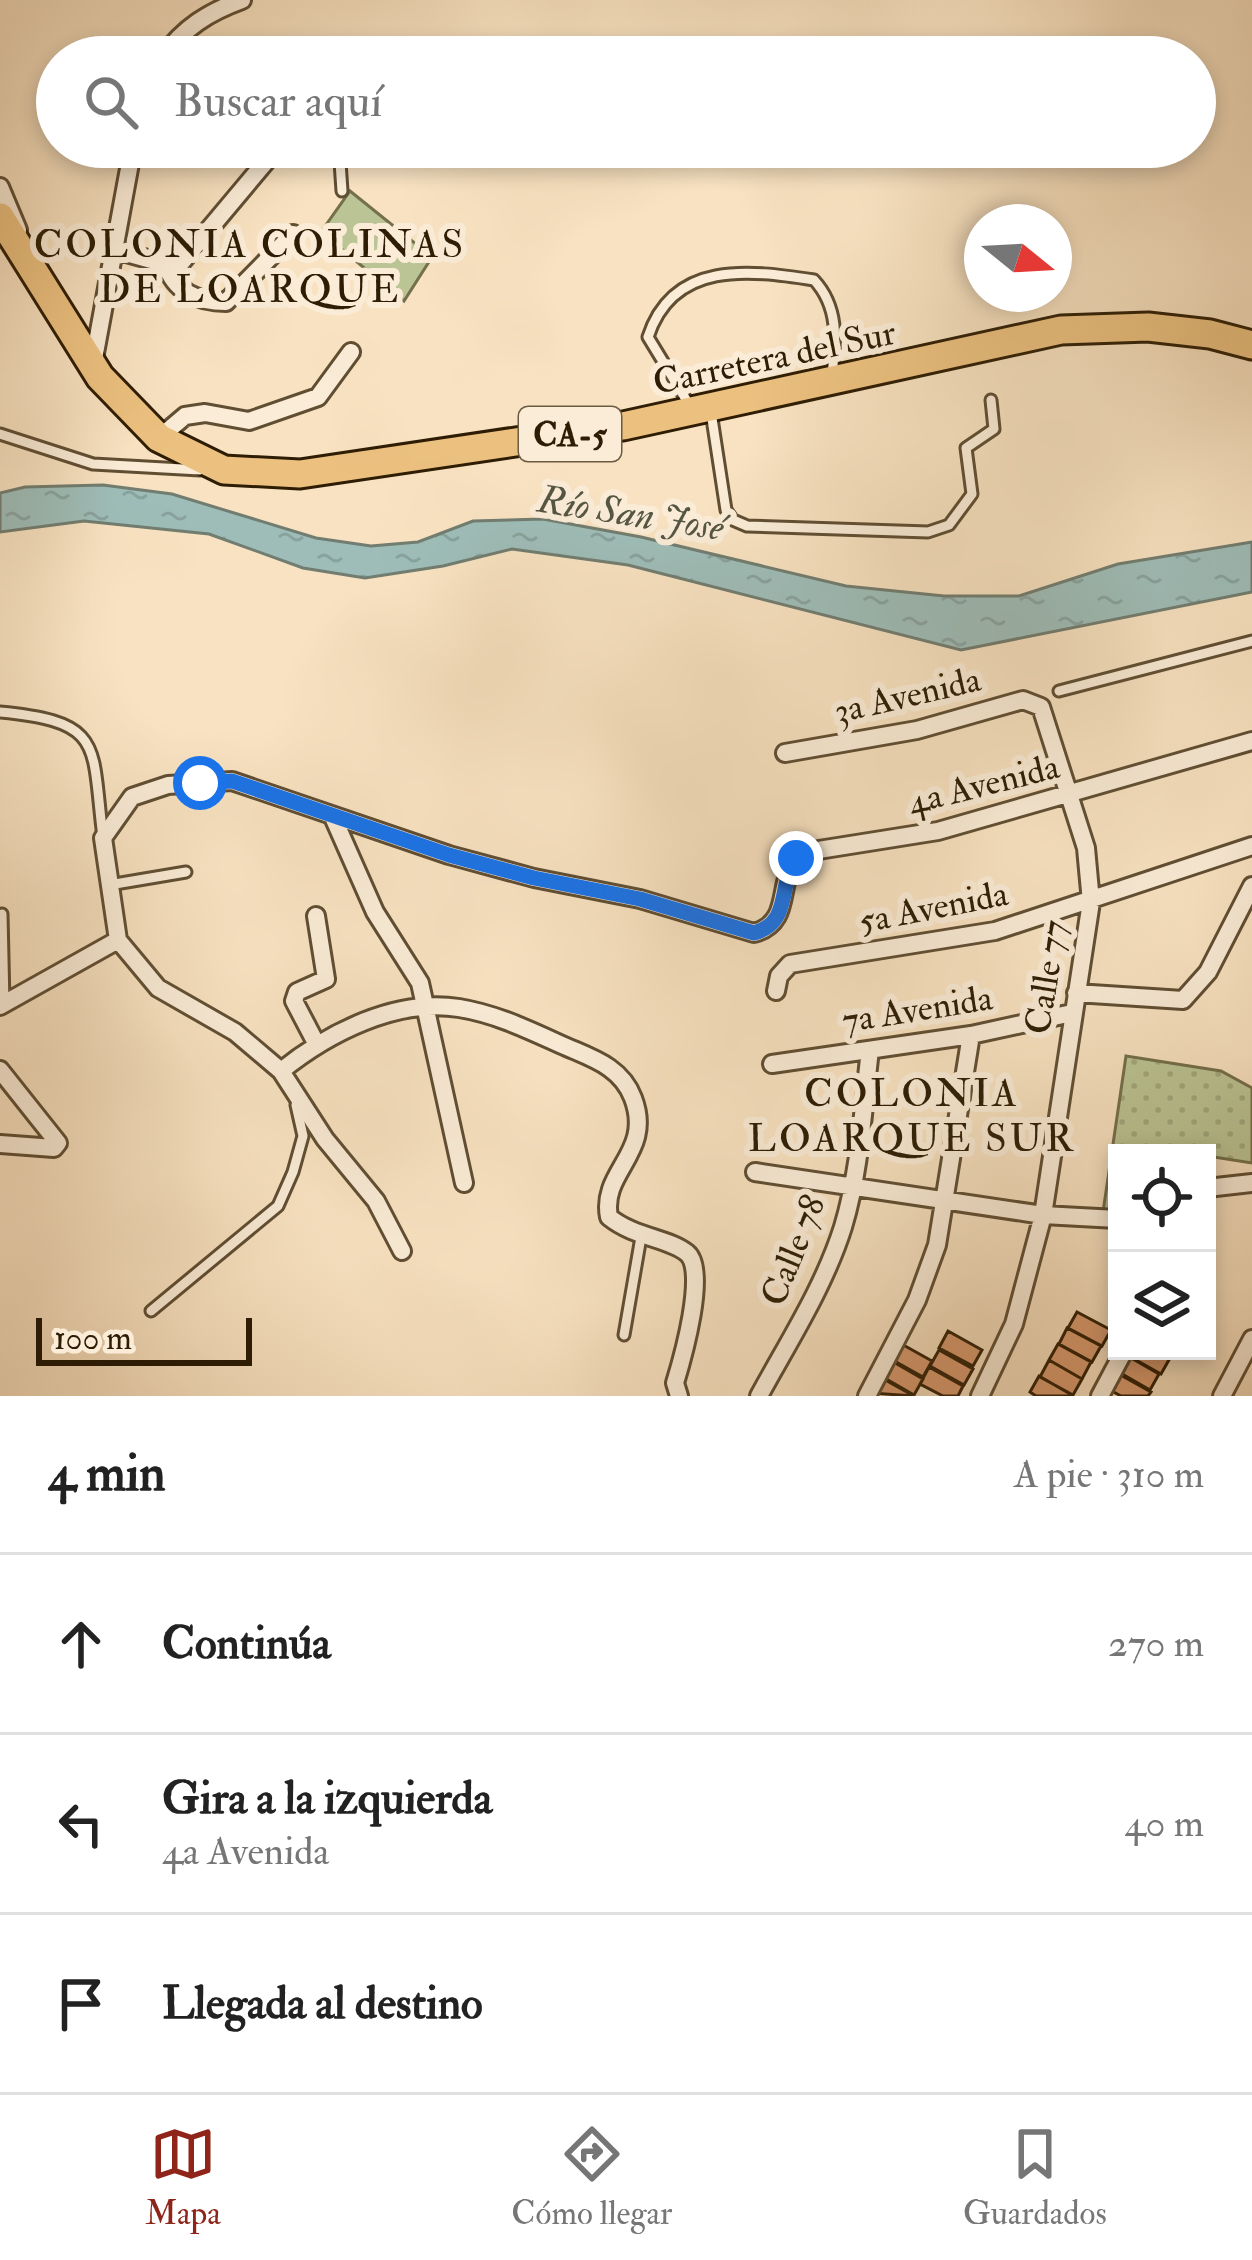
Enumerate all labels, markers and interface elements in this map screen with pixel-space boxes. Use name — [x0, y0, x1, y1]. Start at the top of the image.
search box — [36, 36, 1216, 168]
icon: search — [78, 69, 144, 135]
text: Buscar aquí — [174, 74, 382, 130]
north arrow — [964, 204, 1072, 312]
district label: COLONIA COLINAS DE LOARQUE — [34, 220, 466, 314]
street label: Carretera del Sur — [649, 310, 900, 405]
road number: CA-5 — [519, 407, 621, 461]
water label: Río San José — [534, 474, 733, 553]
street label: 3a Avenida — [830, 657, 986, 734]
street label: 4a Avenida — [903, 744, 1065, 825]
route start — [173, 756, 227, 810]
route end — [769, 831, 823, 885]
street label: 5a Avenida — [855, 871, 1013, 944]
street label: Calle 77 — [1015, 917, 1078, 1038]
street label: 7a Avenida — [839, 975, 997, 1044]
district label: COLONIA LOARQUE SUR — [748, 1069, 1076, 1163]
map controls — [1108, 1144, 1216, 1360]
button: locate — [1108, 1144, 1216, 1252]
street label: Calle 78 — [751, 1189, 836, 1312]
button: layers — [1108, 1252, 1216, 1360]
scale bar — [36, 1312, 252, 1365]
text: 100 m — [54, 1318, 132, 1359]
text: 4 min — [48, 1442, 166, 1506]
text: A pie · 310 m — [1014, 1450, 1204, 1499]
icon: ahead — [48, 1611, 114, 1677]
text: Continúa — [162, 1616, 331, 1672]
text: 270 m — [1108, 1619, 1204, 1668]
text: Gira a la izquierda — [162, 1771, 492, 1827]
icon: left — [48, 1791, 114, 1857]
text: 40 m — [1125, 1799, 1204, 1848]
text: 4a Avenida — [162, 1827, 329, 1876]
icon: arrive — [48, 1971, 114, 2037]
text: Llegada al destino — [162, 1976, 483, 2032]
tab: Mapa — [145, 2121, 221, 2234]
tab: Cómo llegar — [511, 2121, 672, 2234]
tab: Guardados — [963, 2121, 1107, 2234]

